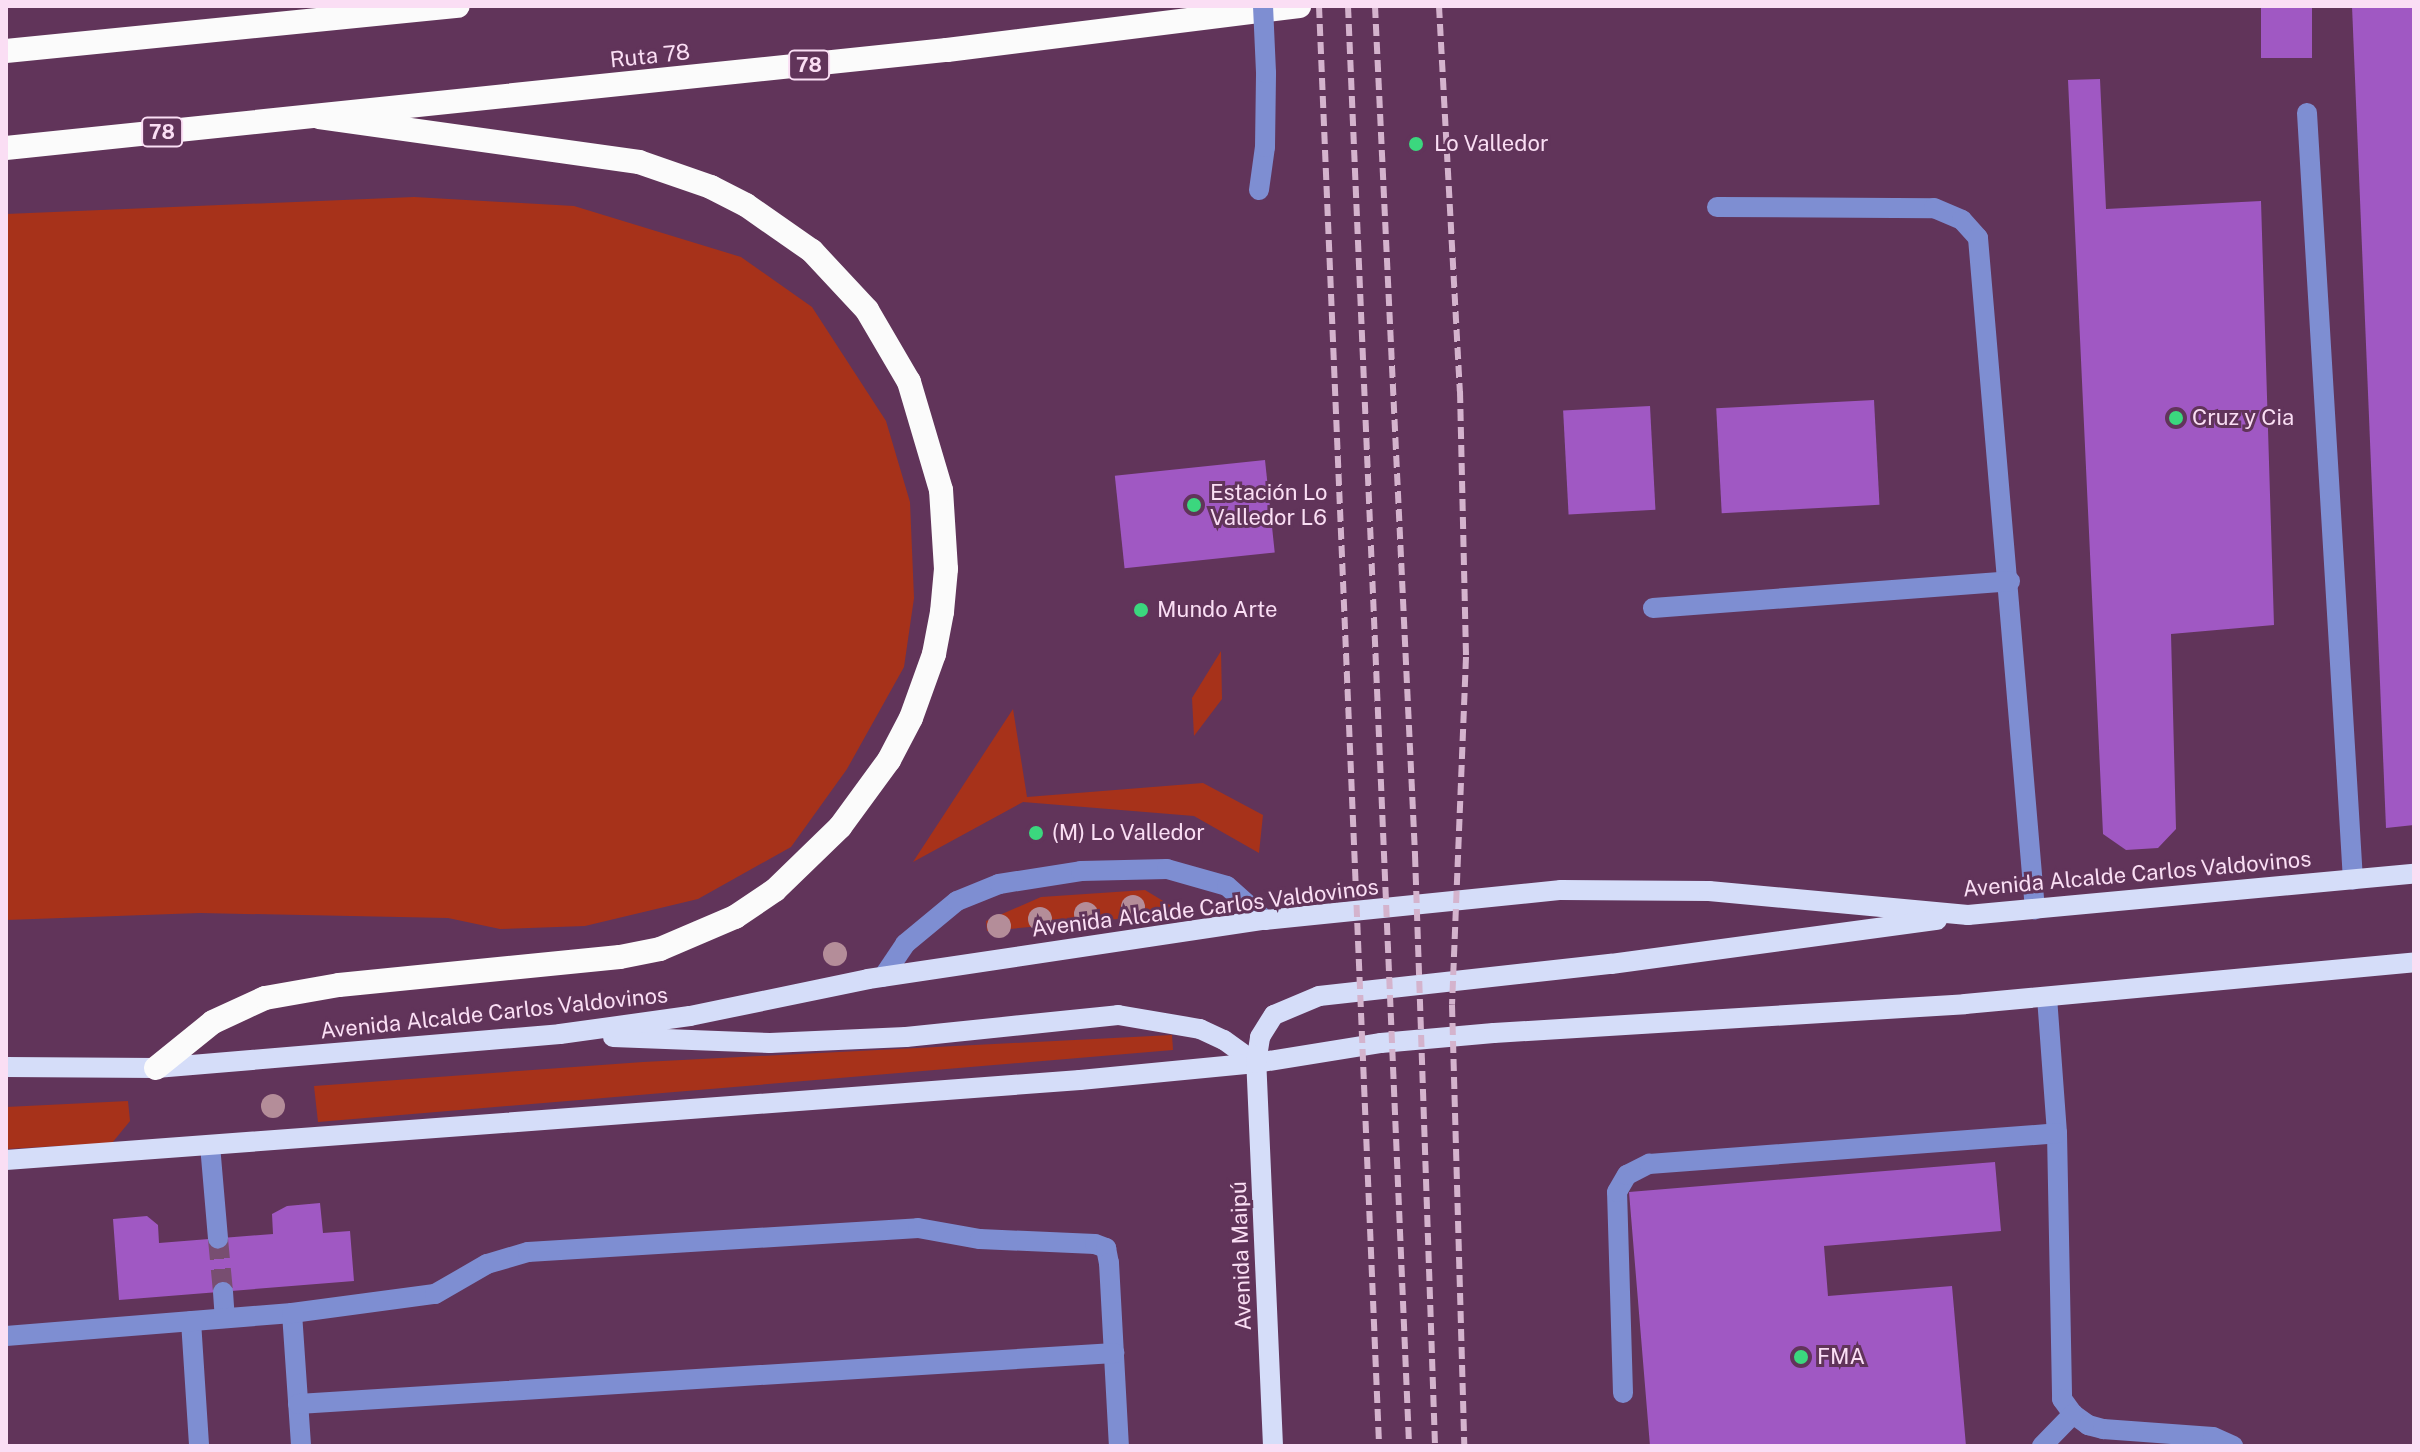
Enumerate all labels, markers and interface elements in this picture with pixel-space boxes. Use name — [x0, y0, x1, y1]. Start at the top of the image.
street label: Ruta 78 — [609, 39, 691, 73]
road number: 78 — [787, 49, 831, 81]
road number: 78 — [140, 116, 184, 148]
place label: Lo Valledor — [1434, 131, 1549, 157]
marker: Lo Valledor — [1405, 133, 1427, 155]
place label: Cruz y Cia — [2192, 405, 2294, 431]
marker: Cruz y Cia — [2167, 409, 2185, 427]
place label: Estación Lo Valledor L6 — [1210, 479, 1327, 530]
marker: Estación Lo Valledor L6 — [1185, 496, 1203, 514]
place label: Mundo Arte — [1157, 597, 1278, 623]
marker: Mundo Arte — [1132, 601, 1150, 619]
place label: (M) Lo Valledor — [1052, 820, 1205, 846]
marker: (M) Lo Valledor — [1027, 824, 1045, 842]
street label: Avenida Alcalde Carlos Valdovinos — [1961, 846, 2313, 902]
street label: Avenida Alcalde Carlos Valdovinos — [1030, 874, 1380, 942]
street label: Avenida Alcalde Carlos Valdovinos — [318, 982, 670, 1044]
street label: Avenida Maipú — [1225, 1181, 1257, 1331]
place label: FMA — [1817, 1344, 1865, 1370]
marker: FMA — [1792, 1348, 1810, 1366]

